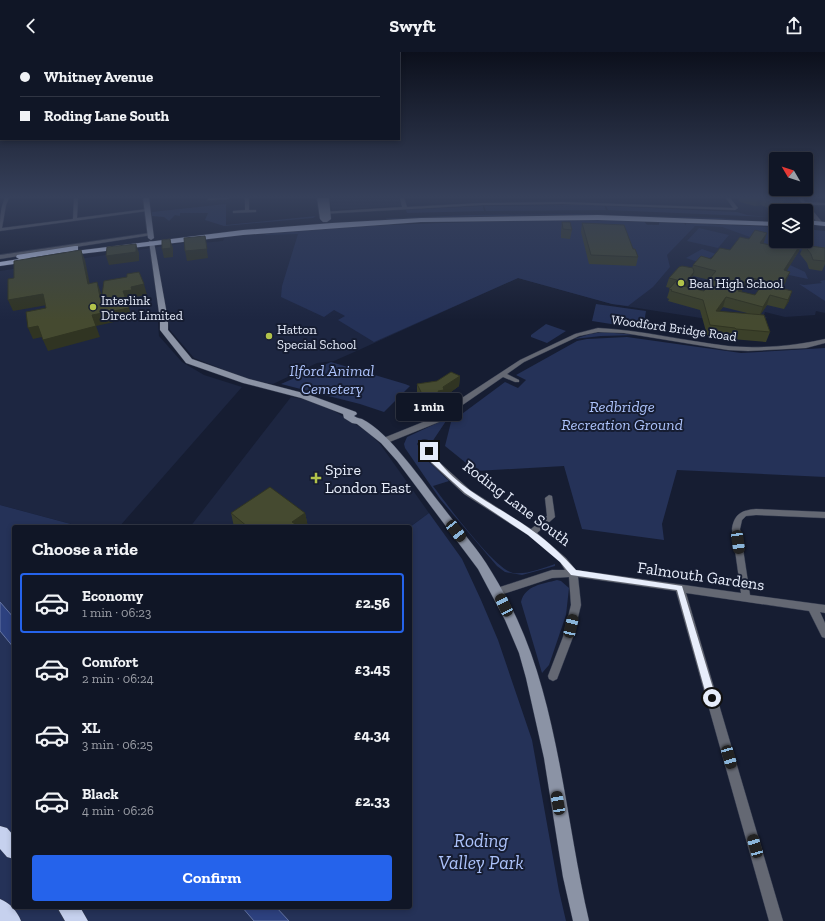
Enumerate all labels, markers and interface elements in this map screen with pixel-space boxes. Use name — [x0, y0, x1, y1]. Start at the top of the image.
icon: back — [20, 15, 42, 37]
text: Swyft — [389, 15, 436, 37]
icon: share — [783, 15, 805, 37]
text: Whitney Avenue — [44, 68, 153, 86]
text: Roding Lane South — [44, 107, 169, 125]
north arrow — [769, 152, 813, 196]
map controls — [769, 152, 813, 248]
button: layers — [769, 204, 813, 248]
place label: Beal High School — [689, 276, 784, 291]
marker: Beal High School — [676, 278, 686, 288]
place label: Interlink Direct Limited — [101, 293, 183, 323]
marker: Interlink Direct Limited — [88, 302, 98, 312]
street label: Woodford Bridge Road — [610, 312, 738, 344]
place label: Hatton Special School — [277, 322, 357, 352]
marker: Hatton Special School — [264, 331, 274, 341]
park label: Ilford Animal Cemetery — [290, 361, 375, 398]
callout: 1 min — [396, 393, 462, 421]
park label: Redbridge Recreation Ground — [561, 397, 683, 434]
text: 1 min — [414, 399, 444, 414]
route end — [420, 442, 438, 460]
street label: Roding Lane South — [459, 456, 575, 550]
place label: Spire London East — [325, 460, 411, 497]
marker: Spire London East — [310, 472, 322, 484]
car — [444, 518, 468, 544]
car — [730, 529, 746, 555]
text: Choose a ride — [32, 538, 138, 560]
street label: Falmouth Gardens — [636, 558, 766, 594]
icon: car — [34, 585, 70, 621]
text: Economy — [82, 587, 143, 605]
car — [493, 592, 515, 618]
text: £2.56 — [355, 594, 390, 612]
text: 1 min · 06:23 — [82, 605, 151, 620]
car — [562, 613, 580, 639]
icon: car — [34, 651, 70, 687]
text: Comfort — [82, 653, 138, 671]
text: £3.45 — [355, 660, 390, 678]
text: 2 min · 06:24 — [82, 671, 154, 686]
route start — [703, 689, 721, 707]
icon: car — [34, 717, 70, 753]
text: XL — [82, 719, 100, 737]
text: £4.34 — [354, 726, 390, 744]
text: 3 min · 06:25 — [82, 737, 153, 752]
car — [720, 744, 738, 770]
icon: car — [34, 783, 70, 819]
text: Black — [82, 785, 119, 803]
car — [550, 790, 566, 816]
text: £2.33 — [355, 792, 390, 810]
text: 4 min · 06:26 — [82, 803, 154, 818]
park label: Roding Valley Park — [438, 829, 524, 874]
car — [746, 833, 764, 859]
button: Confirm — [32, 855, 392, 901]

